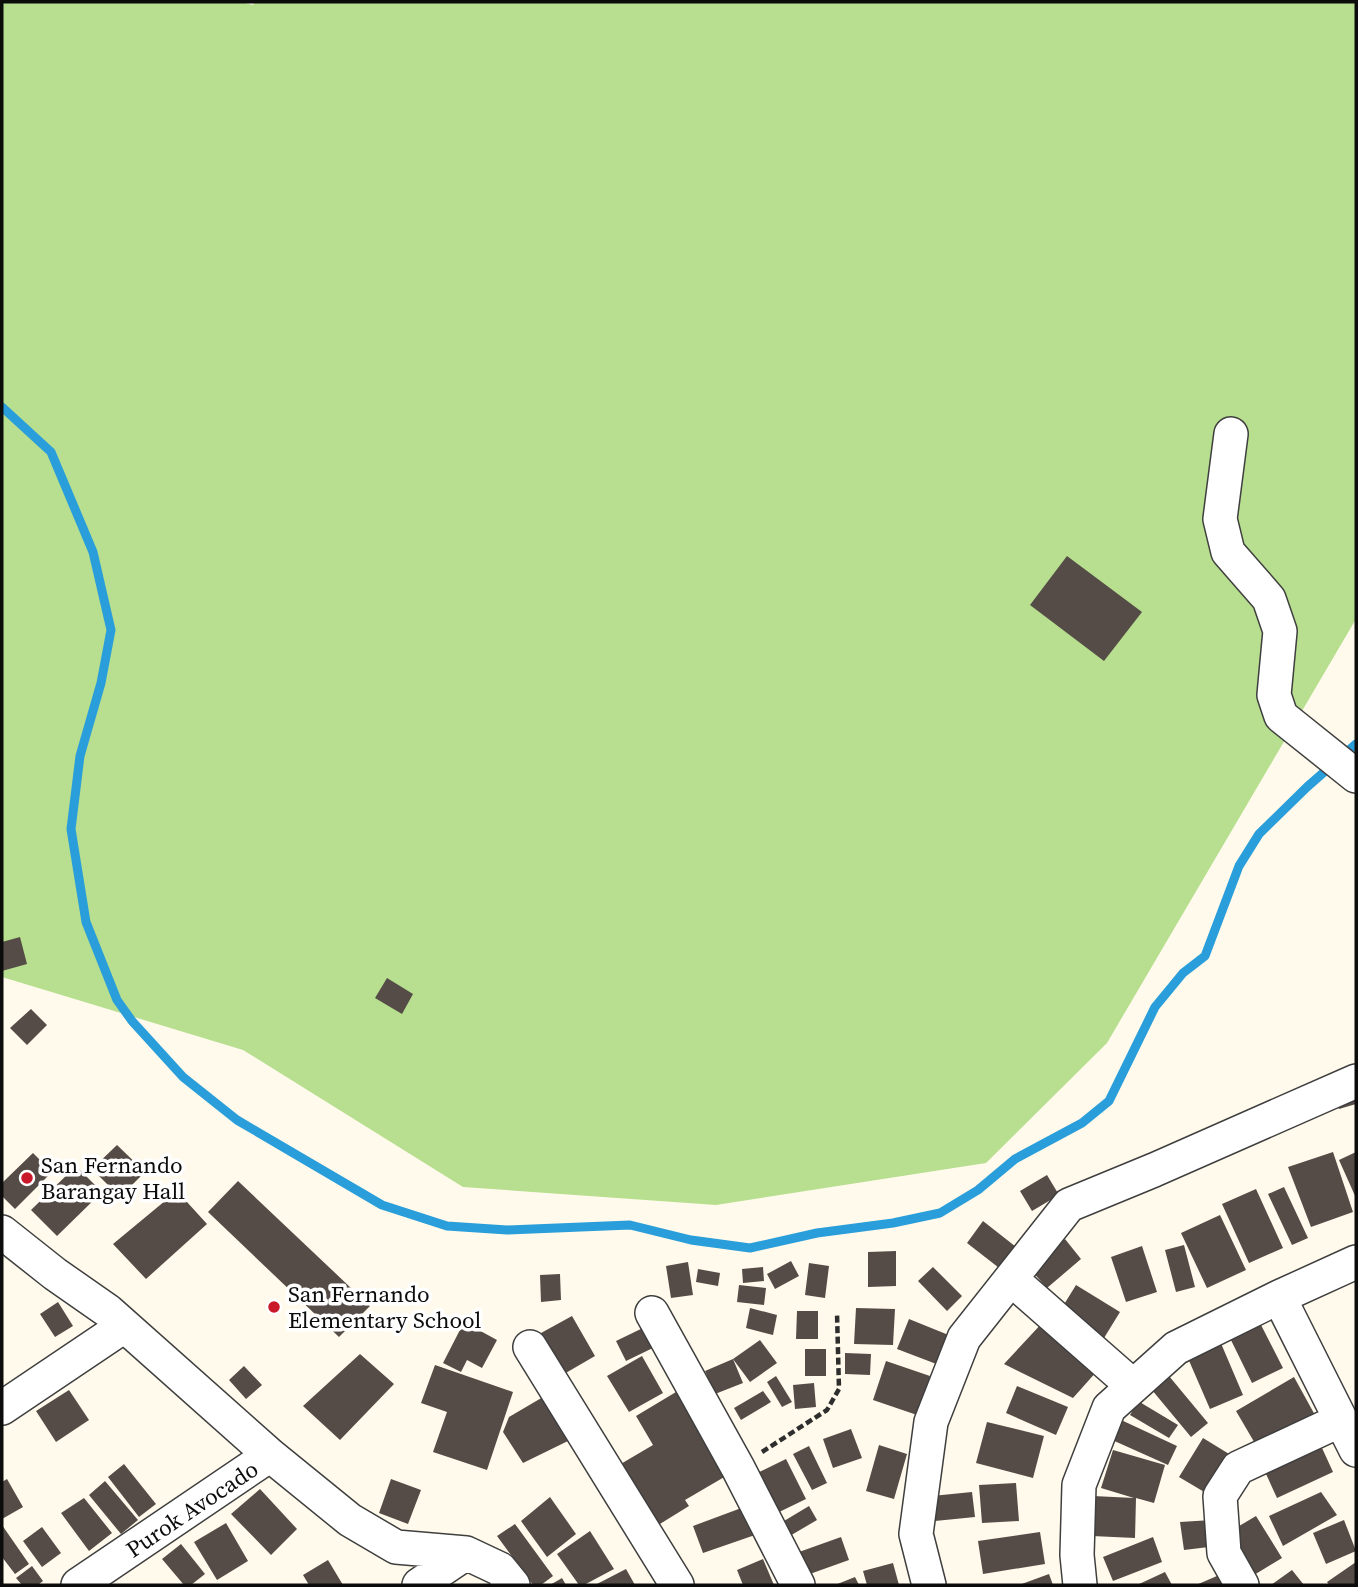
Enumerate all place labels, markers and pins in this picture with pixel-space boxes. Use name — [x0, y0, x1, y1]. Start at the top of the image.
place label: San Fernando Barangay Hall — [41, 1149, 185, 1207]
marker: San Fernando Barangay Hall — [19, 1170, 35, 1186]
place label: San Fernando Elementary School — [288, 1278, 481, 1336]
marker: San Fernando Elementary School — [266, 1299, 282, 1315]

